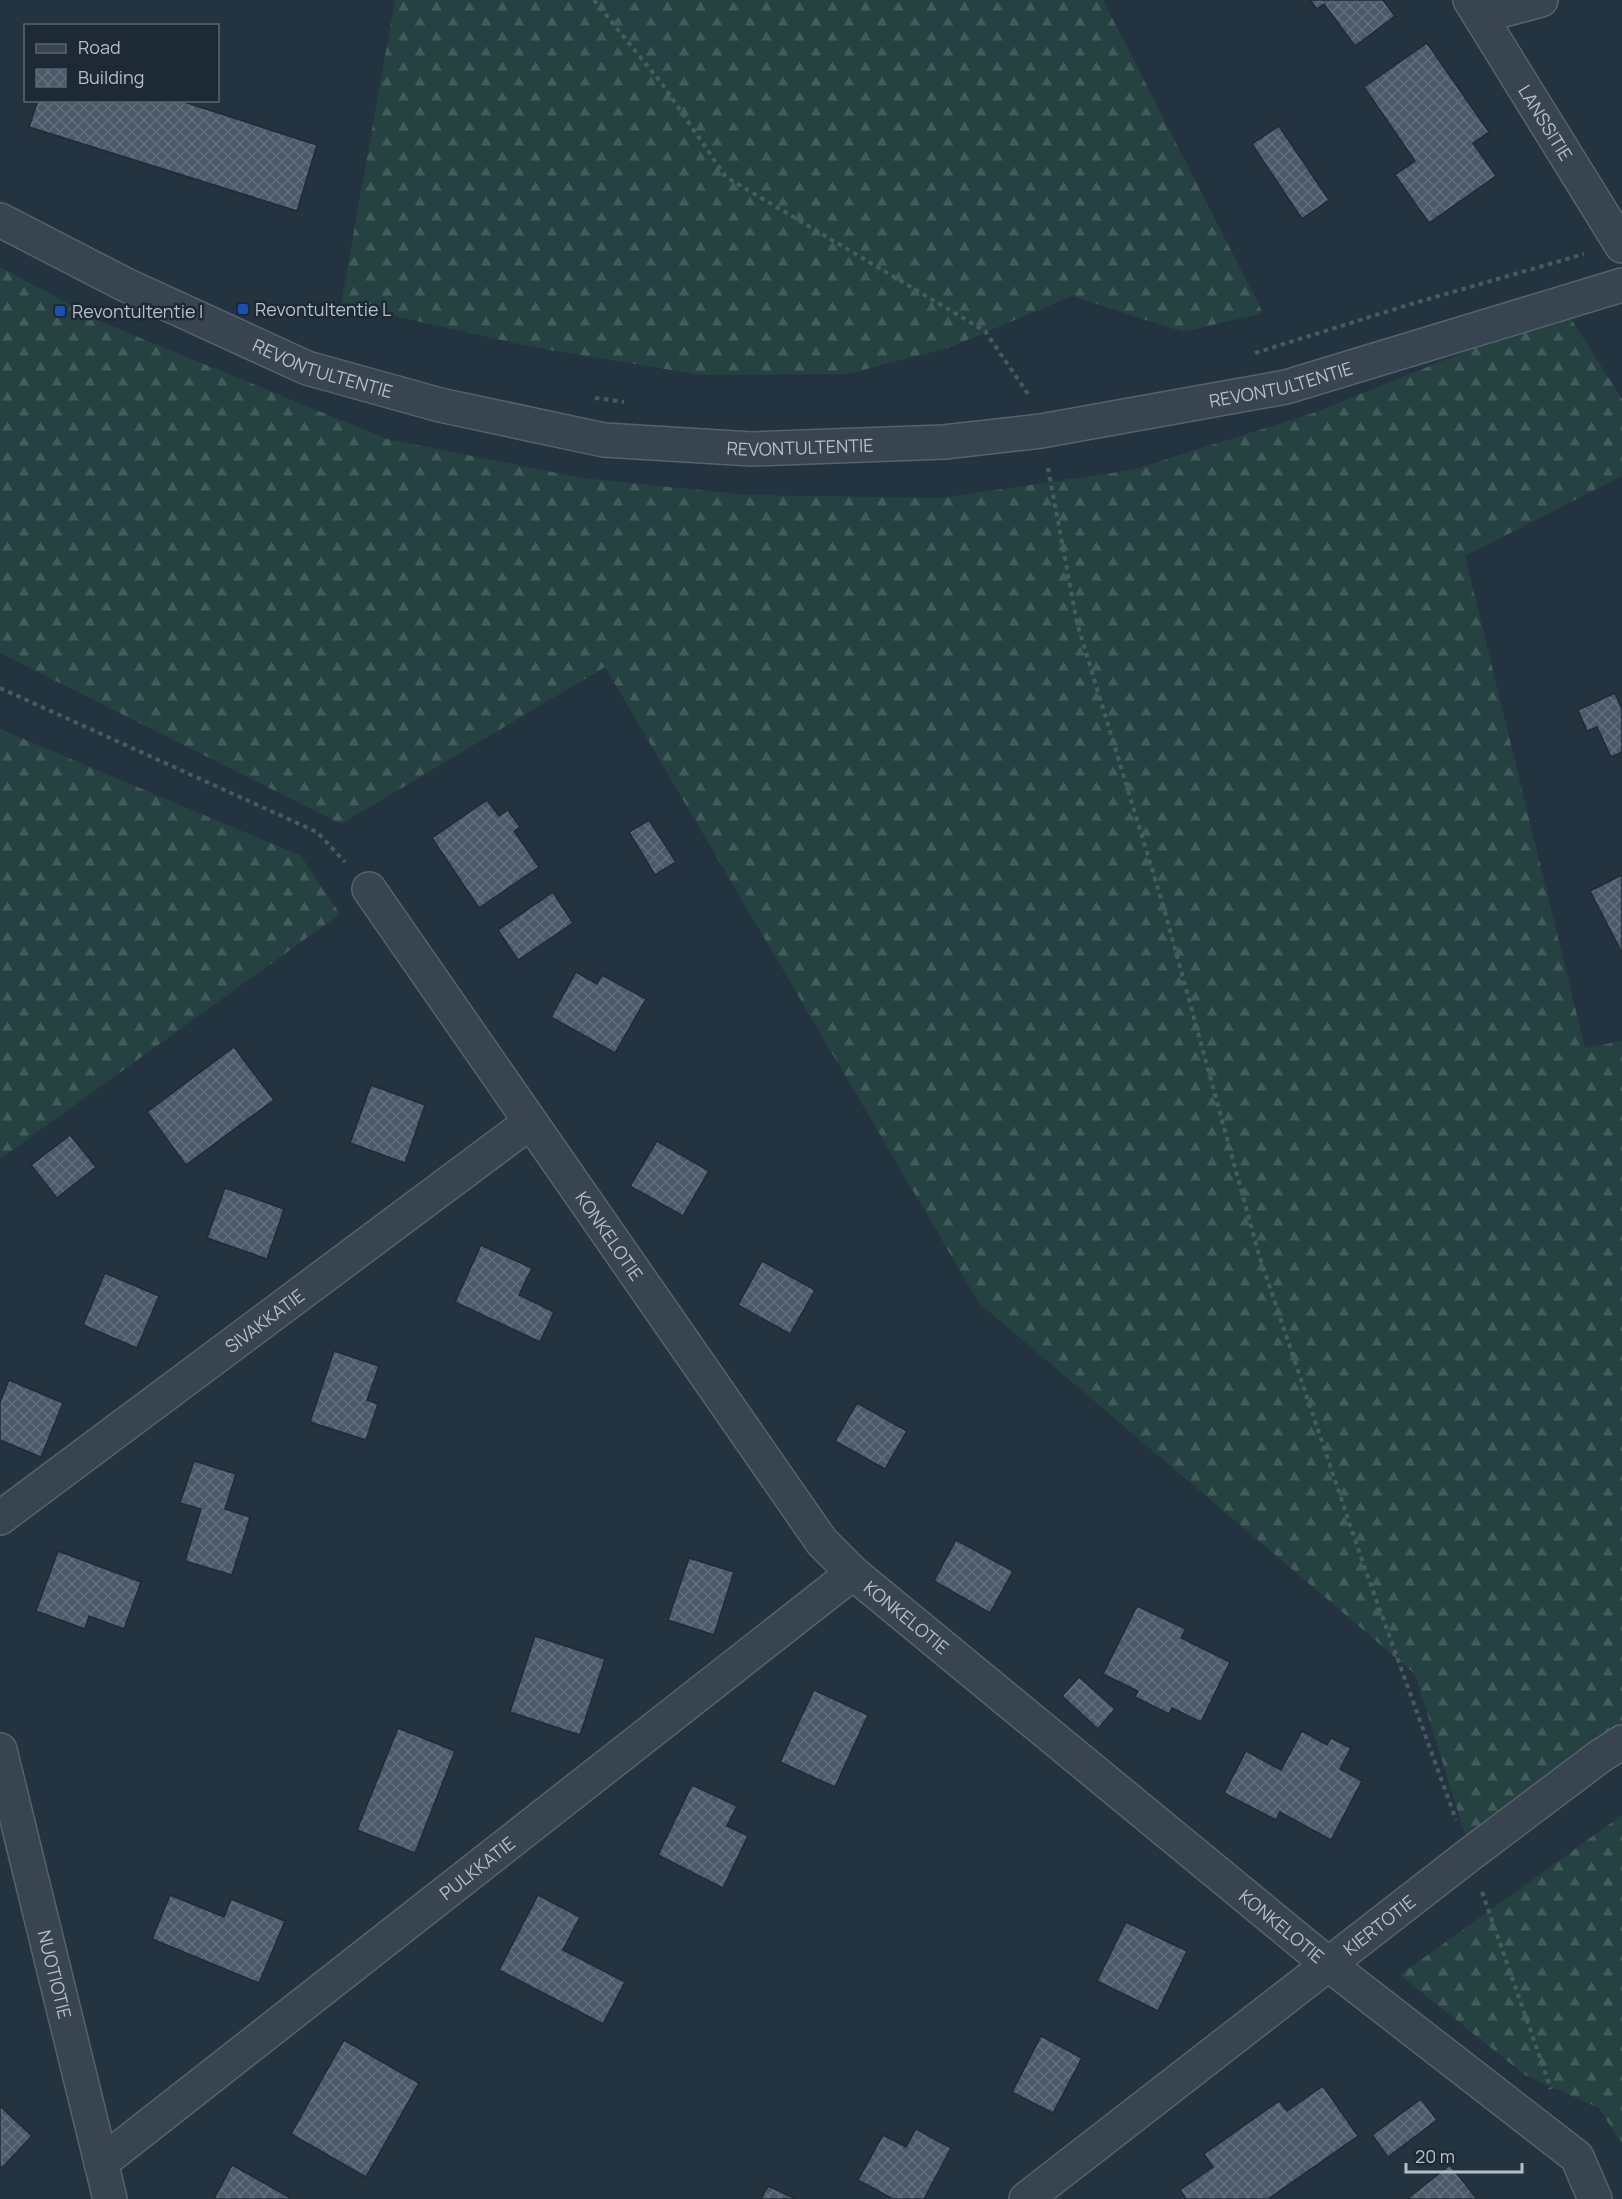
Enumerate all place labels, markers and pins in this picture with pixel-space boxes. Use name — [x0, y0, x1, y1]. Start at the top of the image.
place label: Revontultentie L — [255, 297, 391, 321]
place label: Revontultentie I — [72, 299, 203, 323]
marker: Revontultentie L — [236, 302, 250, 316]
marker: Revontultentie I — [53, 304, 67, 318]

